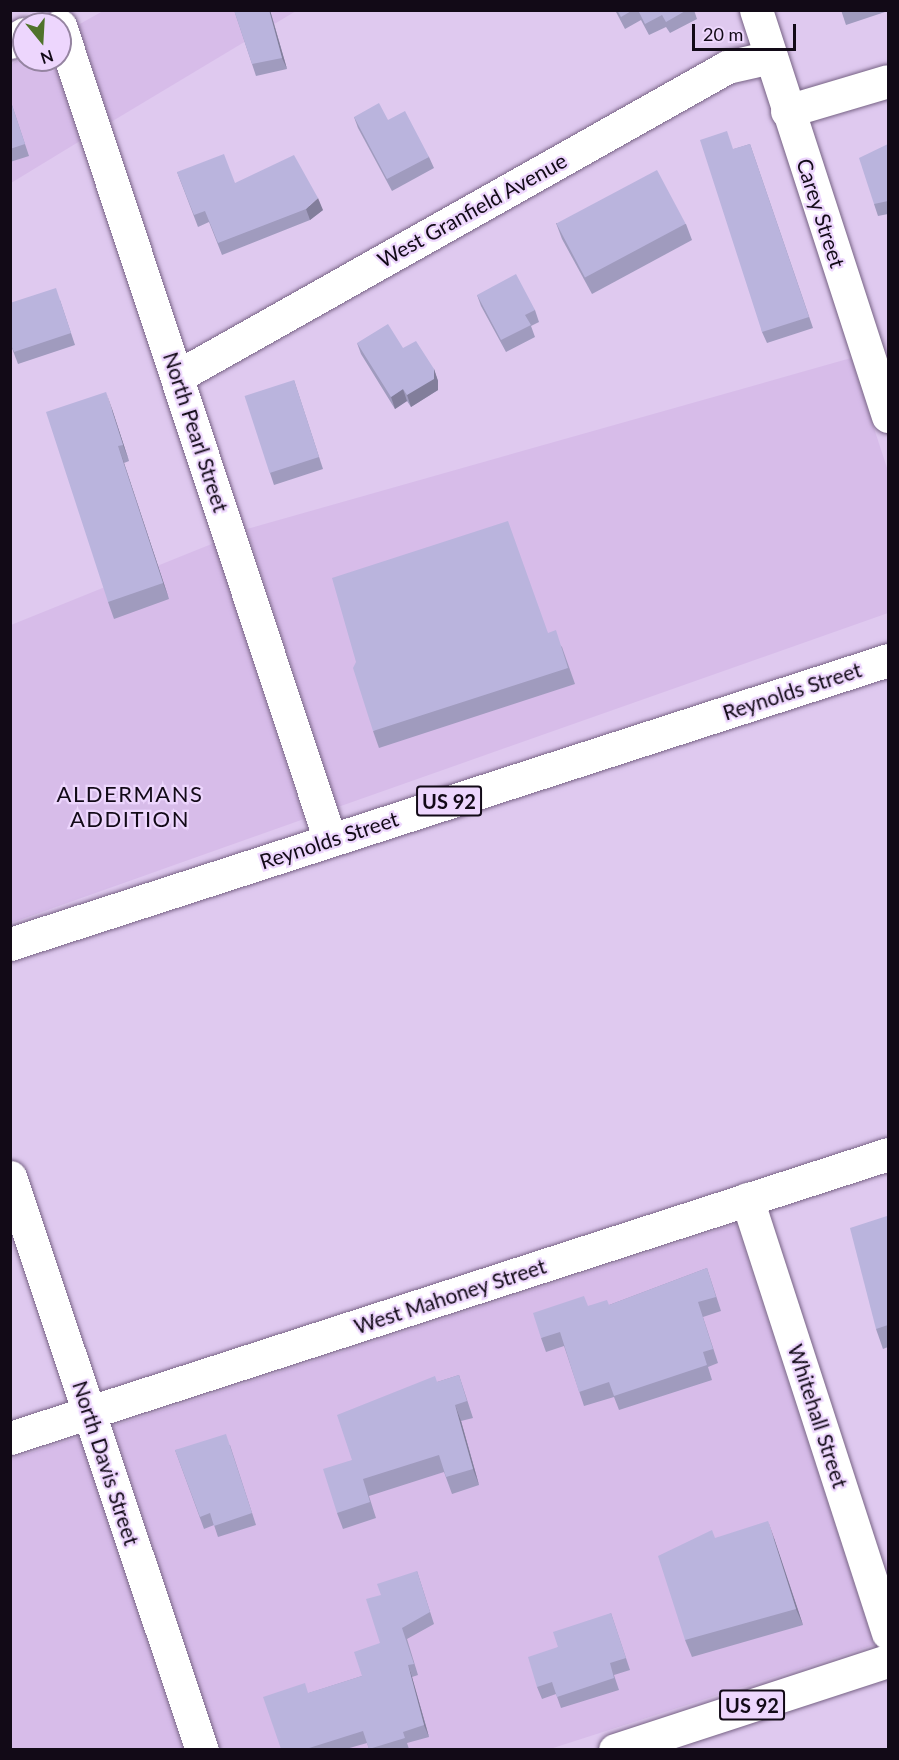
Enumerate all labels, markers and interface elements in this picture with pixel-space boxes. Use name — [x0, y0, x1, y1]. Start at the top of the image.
north arrow — [12, 12, 72, 72]
scale bar — [695, 12, 798, 50]
text: 20 m — [703, 23, 743, 45]
text: N — [38, 47, 56, 69]
street label: West Granfield Avenue — [373, 147, 571, 273]
street label: Carey Street — [791, 155, 851, 271]
street label: North Pearl Street — [158, 349, 234, 515]
street label: Reynolds Street — [720, 657, 864, 725]
district label: ALDERMANS ADDITION — [57, 780, 203, 831]
road number: US 92 — [416, 784, 482, 818]
street label: Reynolds Street — [257, 806, 401, 874]
street label: West Mahoney Street — [351, 1253, 549, 1339]
street label: Whitehall Street — [783, 1341, 853, 1491]
street label: North Davis Street — [68, 1378, 144, 1548]
road number: US 92 — [719, 1688, 785, 1722]

